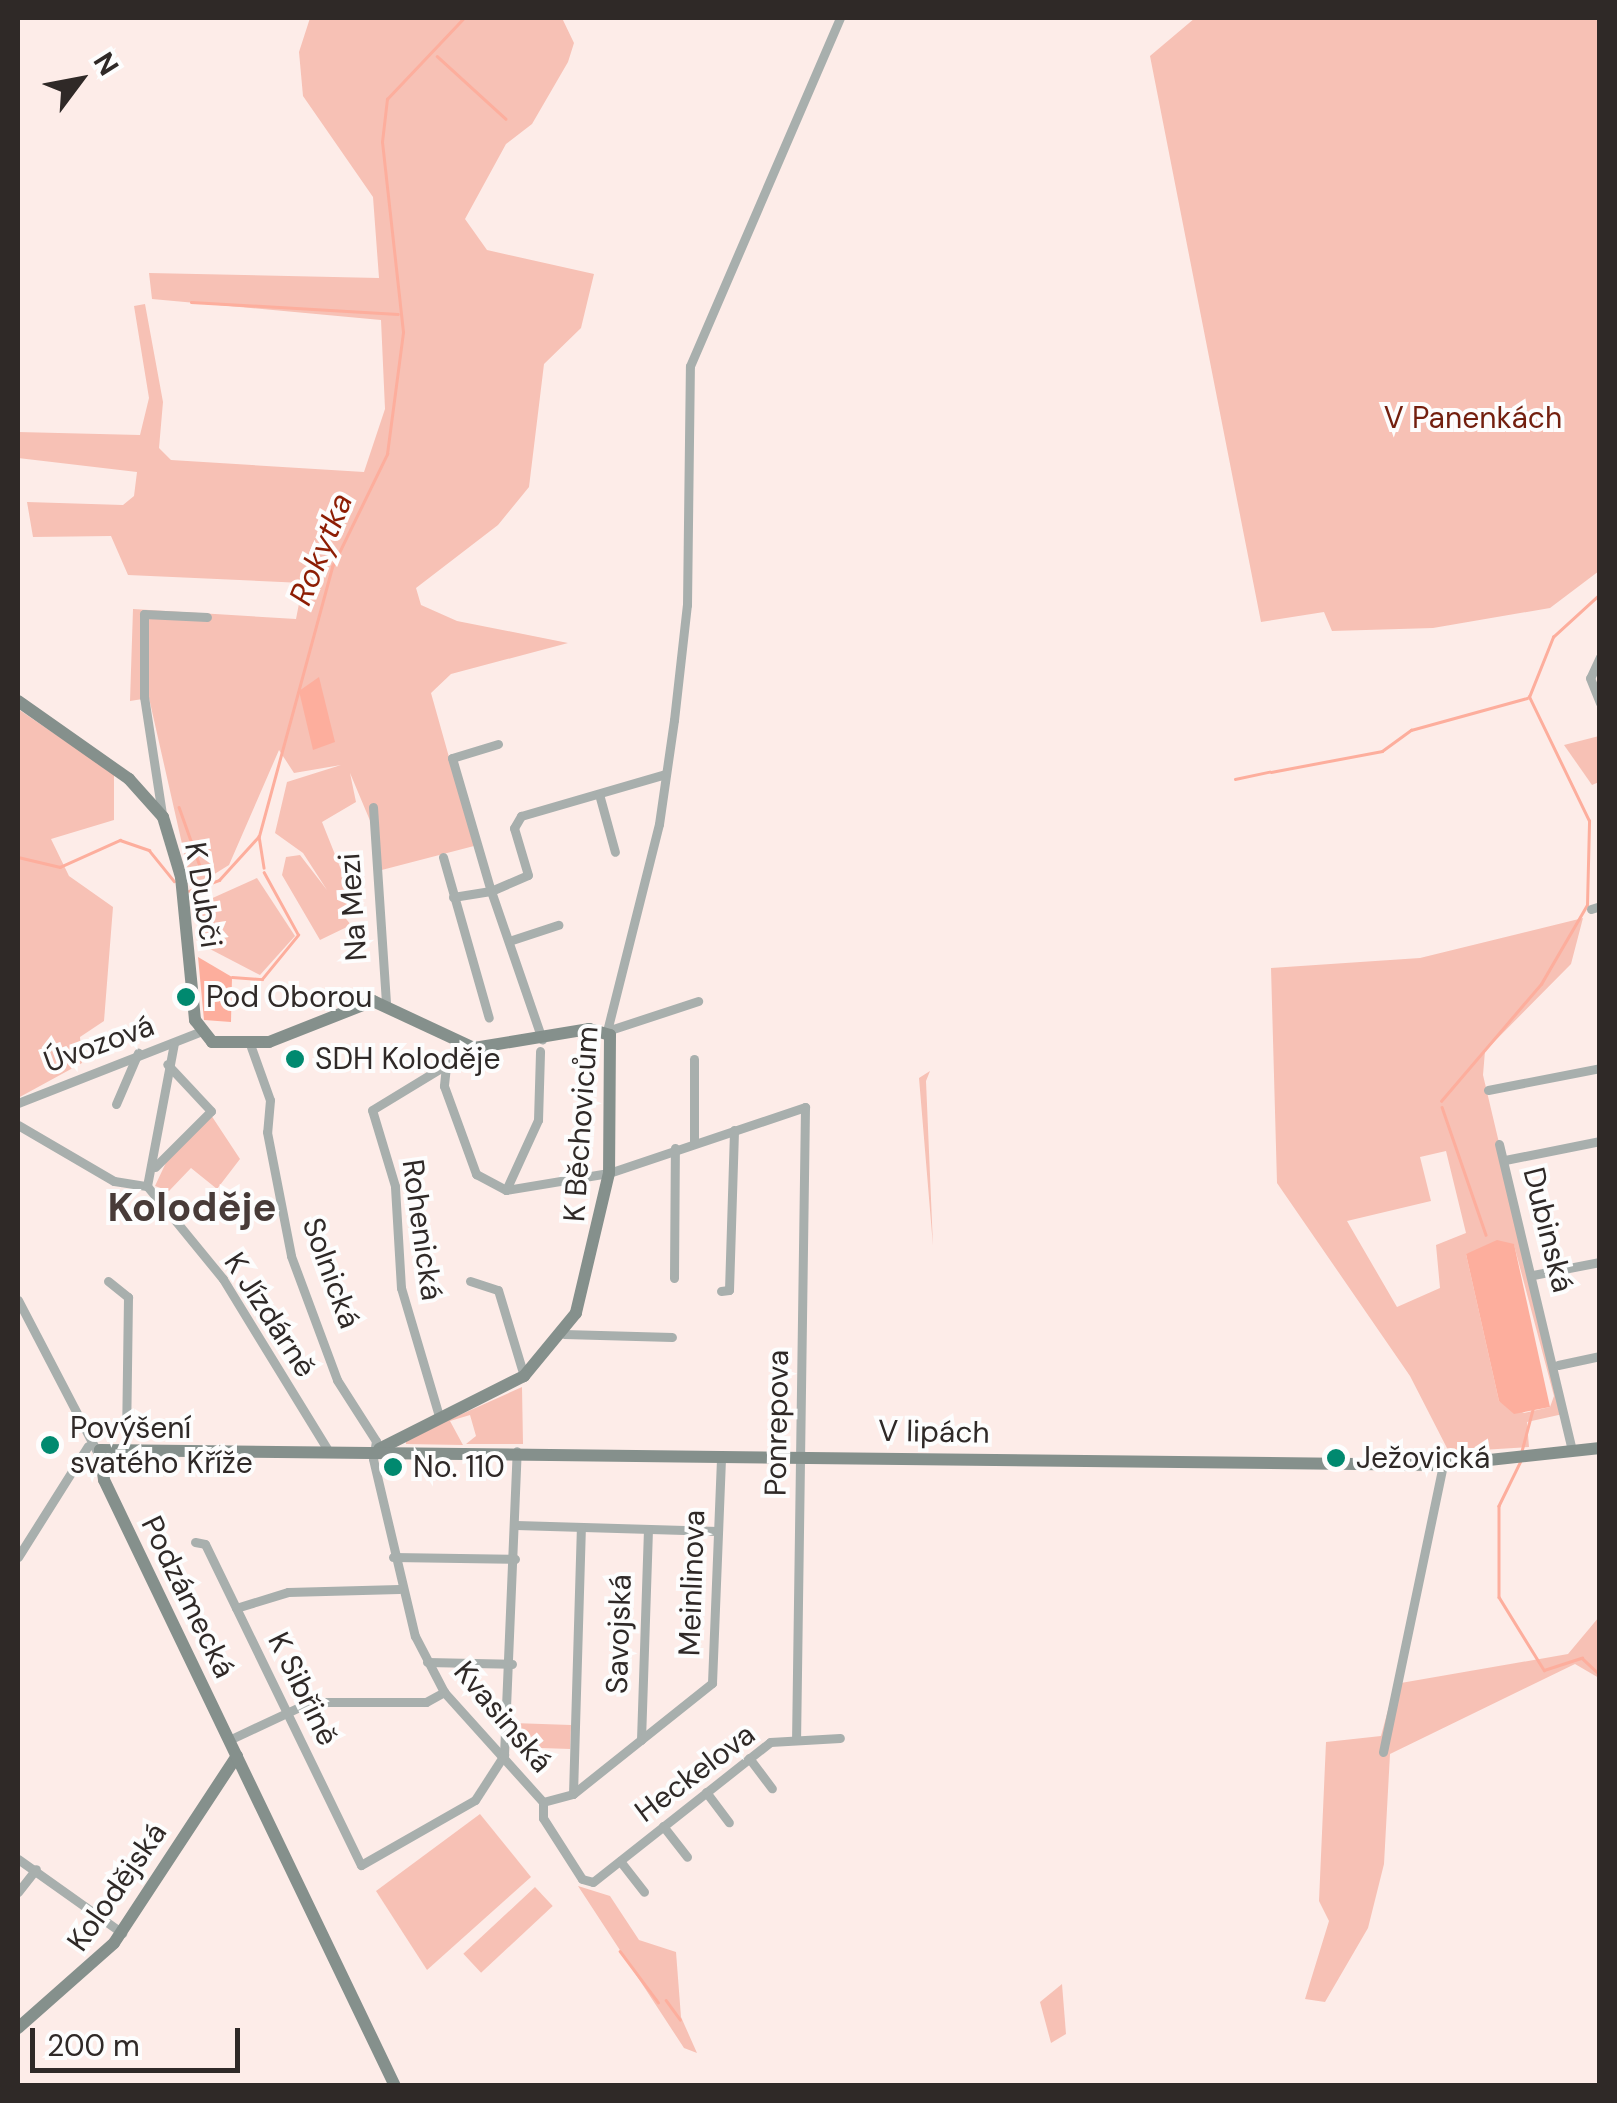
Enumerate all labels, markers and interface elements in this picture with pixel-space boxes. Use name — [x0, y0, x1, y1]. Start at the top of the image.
north arrow — [30, 30, 130, 130]
text: N — [85, 45, 127, 82]
park label: V Panenkách — [1384, 400, 1562, 436]
water label: Rokytka — [281, 487, 361, 611]
street label: K Dubči — [177, 840, 229, 950]
street label: Na Mezi — [331, 852, 375, 962]
place label: Pod Oborou — [206, 979, 372, 1015]
marker: Pod Oborou — [175, 986, 197, 1008]
street label: Úvozová — [39, 1007, 159, 1081]
street label: K Běchovicům — [556, 1025, 606, 1223]
place label: SDH Koloděje — [315, 1041, 500, 1077]
marker: SDH Koloděje — [284, 1048, 306, 1070]
street label: Rohenická — [394, 1157, 450, 1303]
street label: Dubinská — [1515, 1164, 1581, 1296]
district label: Koloděje — [107, 1183, 277, 1231]
street label: Solnická — [294, 1213, 368, 1333]
street label: K Jízdárně — [216, 1246, 324, 1384]
street label: Ponrepova — [758, 1350, 796, 1496]
place label: Povýšení svatého Kříže — [70, 1410, 253, 1480]
street label: V lipách — [878, 1413, 990, 1451]
marker: Povýšení svatého Kříže — [39, 1434, 61, 1456]
place label: Ježovická — [1356, 1440, 1490, 1476]
marker: Ježovická — [1325, 1447, 1347, 1469]
place label: No. 110 — [413, 1449, 505, 1485]
marker: No. 110 — [382, 1456, 404, 1478]
street label: Meinlinova — [671, 1509, 713, 1657]
street label: Podzámecká — [133, 1510, 243, 1684]
street label: Savojská — [599, 1574, 639, 1694]
street label: K Sibřině — [260, 1627, 346, 1751]
street label: Kvasinská — [446, 1654, 560, 1780]
street label: Heckelova — [628, 1716, 762, 1830]
street label: Kolodějská — [60, 1816, 174, 1958]
scale bar — [35, 2008, 245, 2070]
text: 200 m — [47, 2026, 140, 2065]

